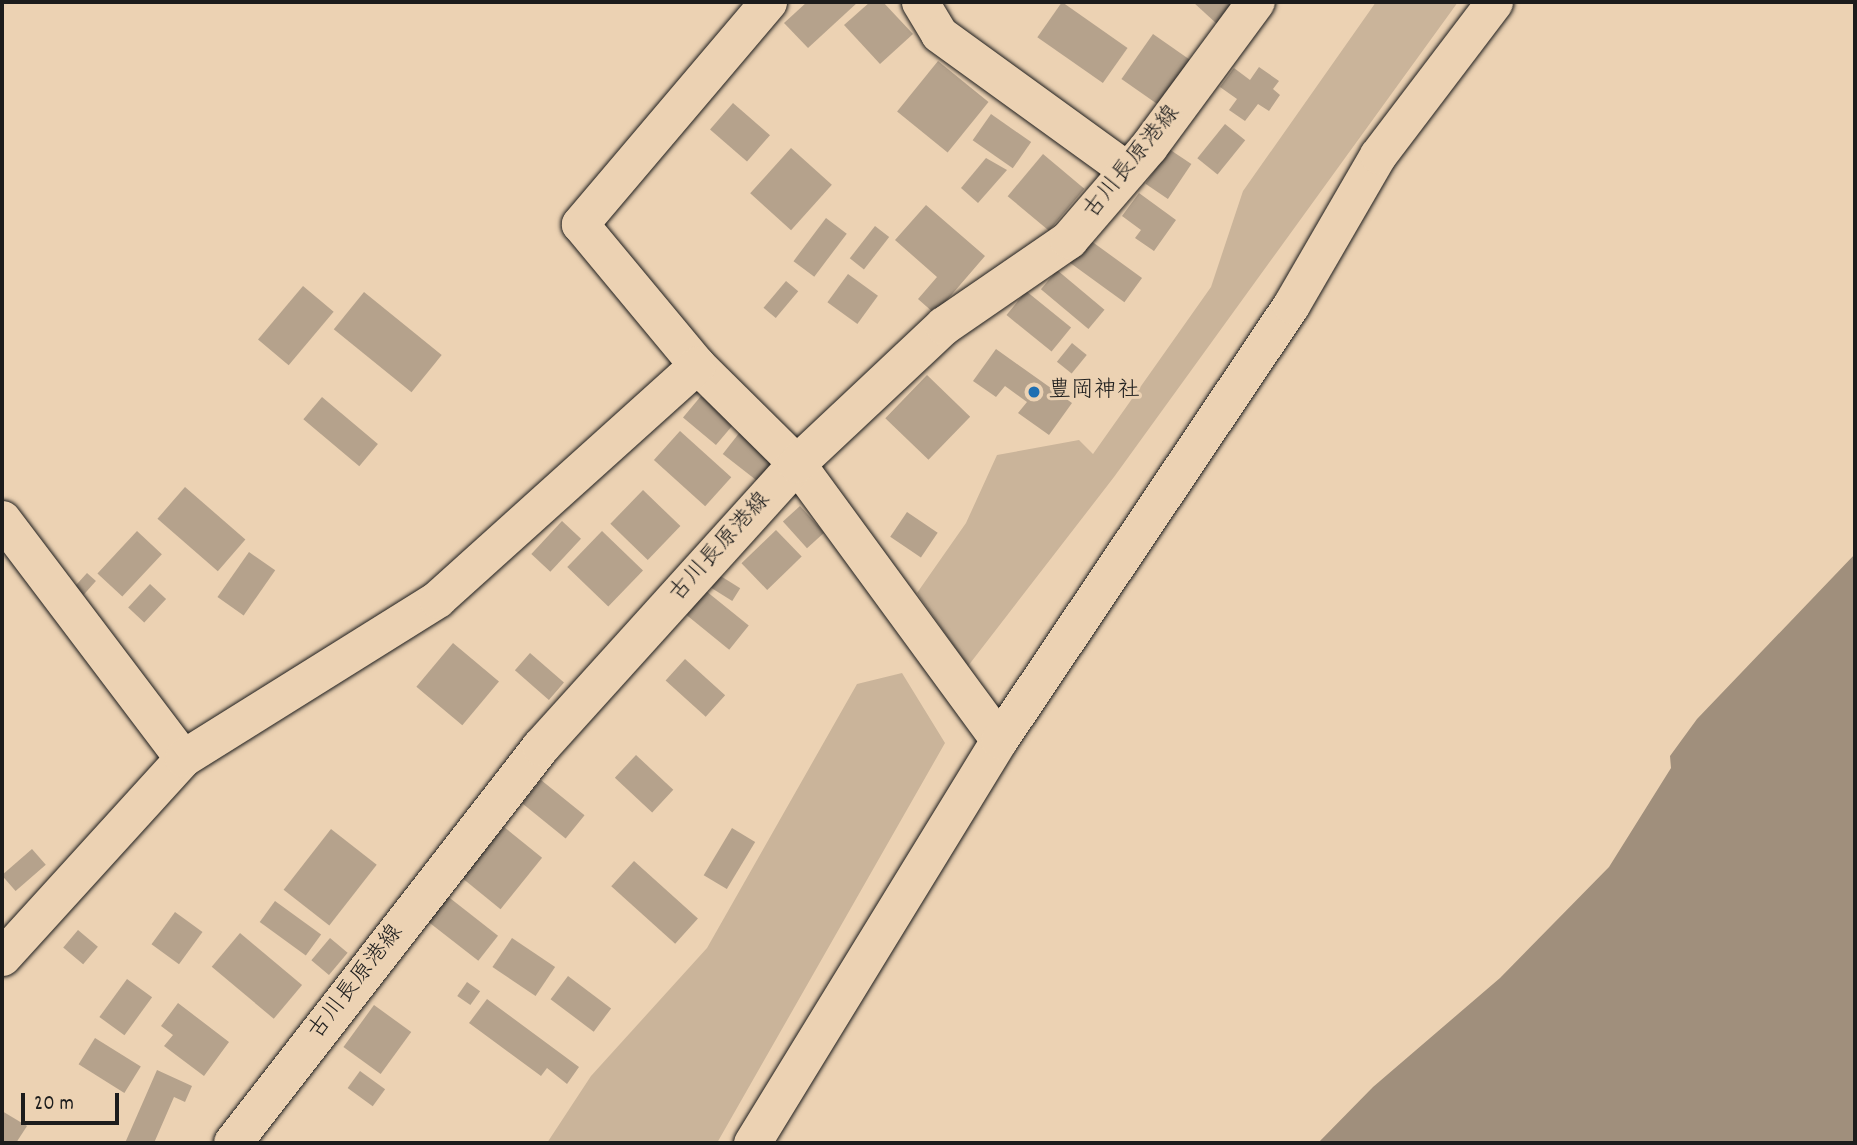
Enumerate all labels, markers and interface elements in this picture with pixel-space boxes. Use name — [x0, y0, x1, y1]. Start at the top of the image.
street label: 古川長原港線 — [1079, 101, 1187, 225]
place label: 豊岡神社 — [1048, 378, 1140, 406]
marker: 豊岡神社 — [1026, 384, 1042, 400]
street label: 古川長原港線 — [665, 487, 777, 609]
street label: 古川長原港線 — [304, 920, 410, 1046]
scale bar — [24, 1078, 122, 1122]
text: 20 m — [34, 1090, 74, 1120]

